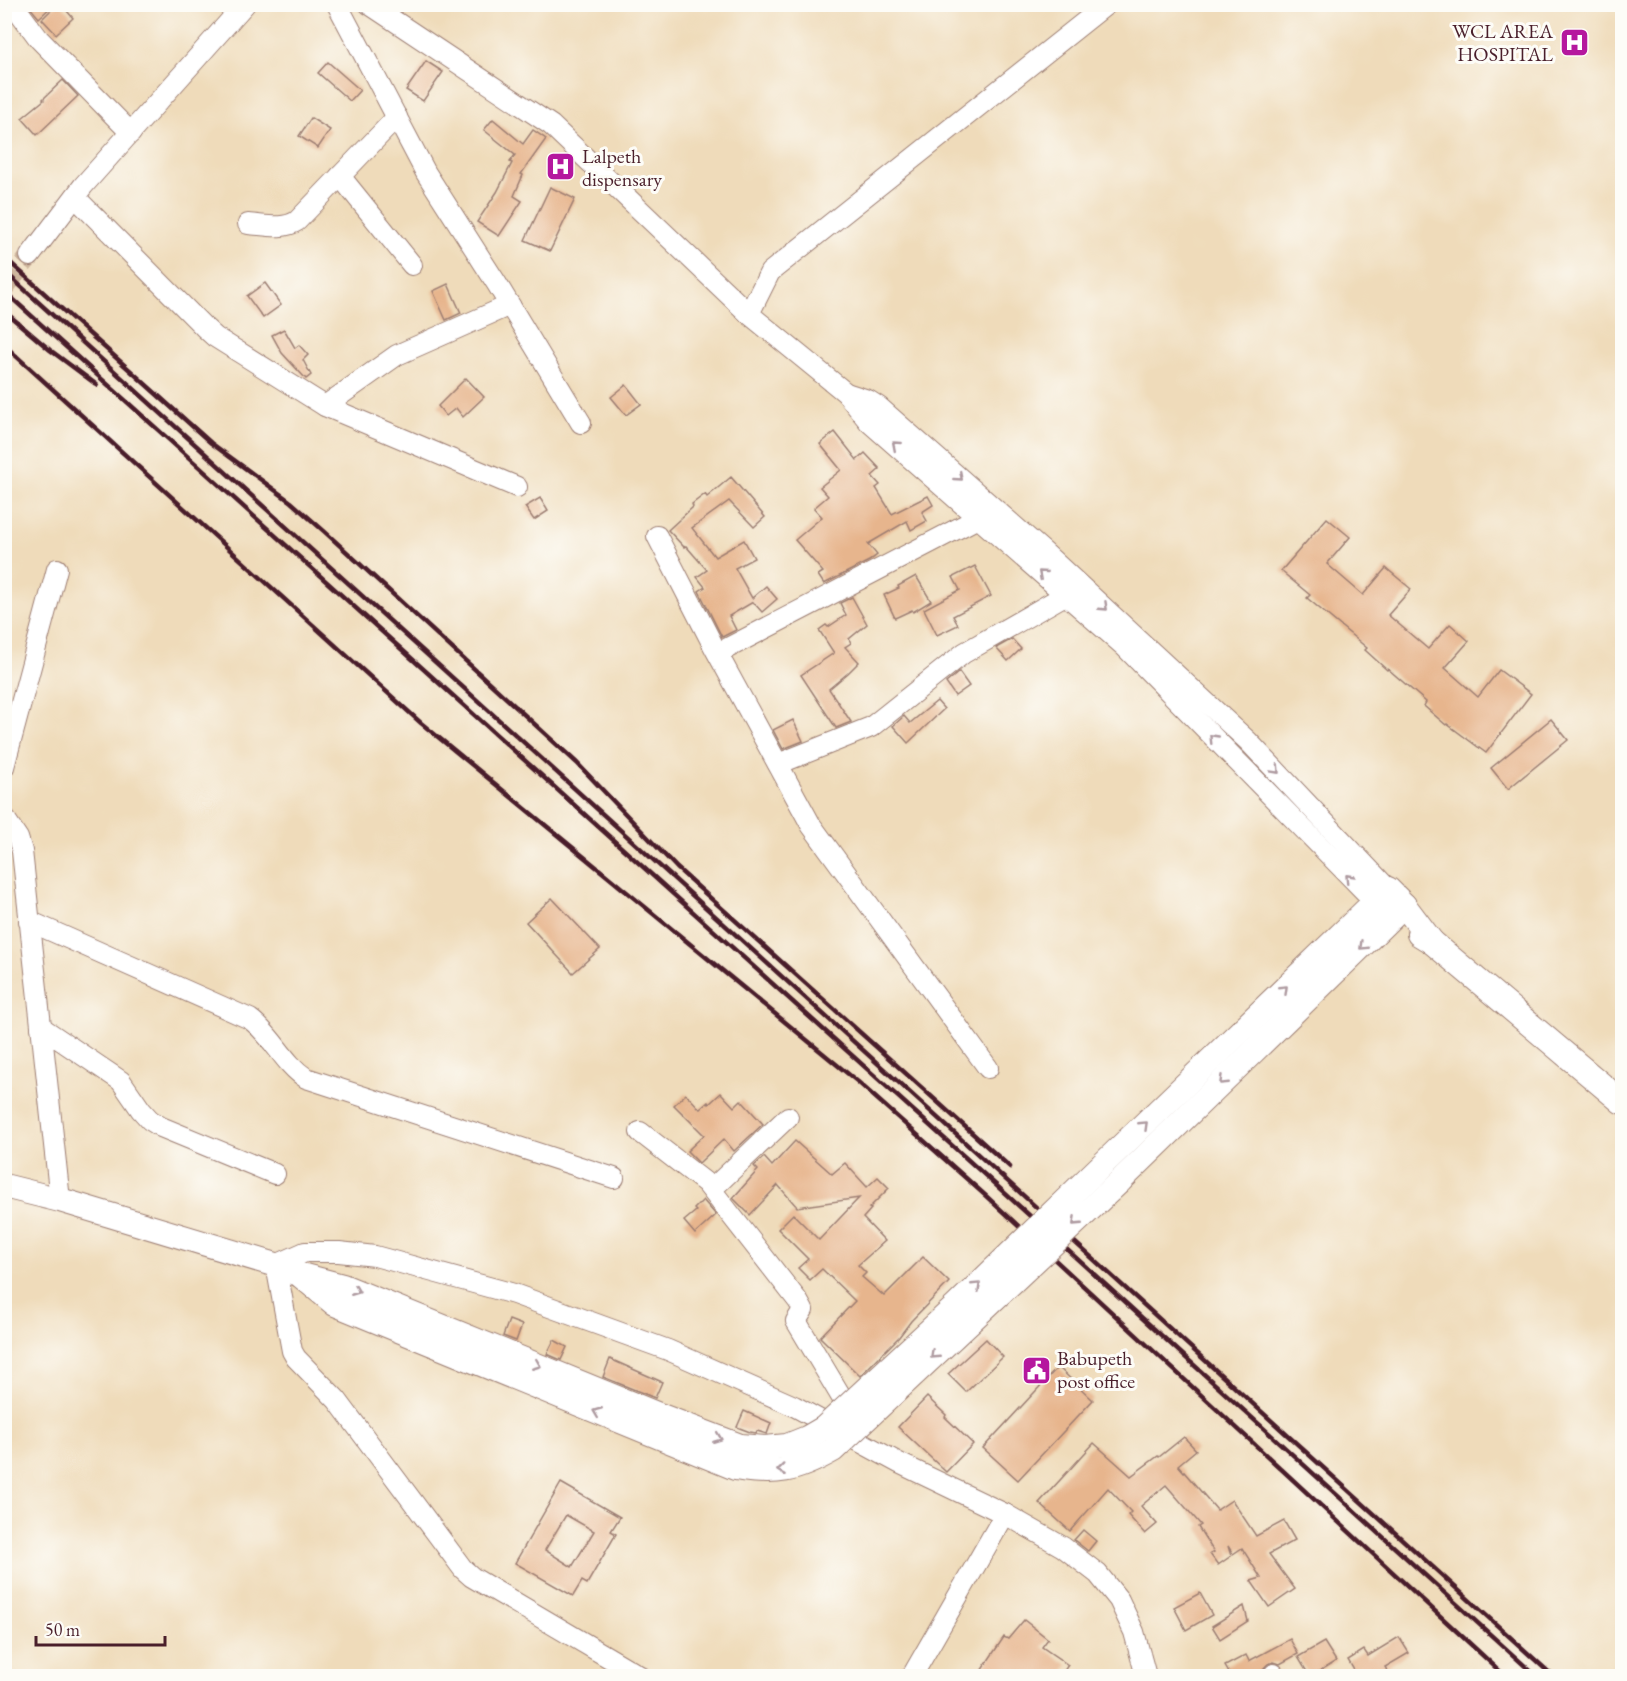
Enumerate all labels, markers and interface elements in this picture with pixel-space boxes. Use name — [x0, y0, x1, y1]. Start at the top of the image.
place label: WCL AREA HOSPITAL — [1452, 18, 1553, 67]
hospital icon: WCL AREA HOSPITAL — [1558, 26, 1590, 58]
place label: Lalpeth dispensary — [582, 143, 662, 192]
hospital icon: Lalpeth dispensary — [545, 151, 577, 183]
one-way arrow — [892, 441, 902, 452]
one-way arrow — [952, 470, 963, 481]
one-way arrow — [1038, 570, 1049, 581]
one-way arrow — [1097, 600, 1108, 611]
one-way arrow — [1209, 734, 1220, 744]
one-way arrow — [1269, 764, 1280, 774]
one-way arrow — [1346, 874, 1357, 885]
one-way arrow — [1359, 939, 1369, 950]
one-way arrow — [1278, 985, 1288, 996]
one-way arrow — [1219, 1074, 1230, 1085]
one-way arrow — [1137, 1121, 1148, 1132]
one-way arrow — [1072, 1215, 1083, 1226]
one-way arrow — [971, 1282, 981, 1293]
one-way arrow — [350, 1284, 361, 1296]
place label: Babupeth post office — [1057, 1345, 1135, 1394]
one-way arrow — [930, 1348, 940, 1359]
public building icon: Babupeth post office — [1020, 1354, 1052, 1386]
one-way arrow — [531, 1358, 542, 1370]
one-way arrow — [592, 1407, 603, 1419]
one-way arrow — [712, 1430, 723, 1443]
one-way arrow — [776, 1464, 785, 1476]
scale bar — [36, 1609, 165, 1647]
text: 50 m — [45, 1618, 80, 1641]

